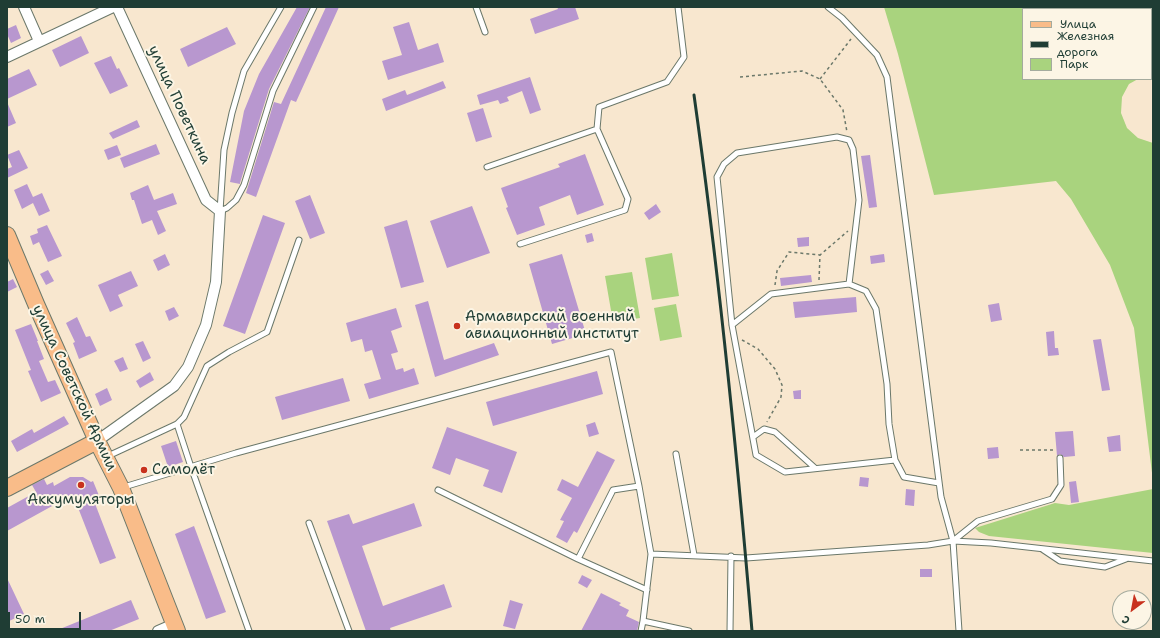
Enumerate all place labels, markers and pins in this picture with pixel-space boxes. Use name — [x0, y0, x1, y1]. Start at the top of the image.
place label: Армавирский военный авиационный институт — [465, 308, 639, 343]
marker: Армавирский военный авиационный институт — [452, 321, 462, 331]
place label: Самолёт — [152, 461, 215, 479]
marker: Самолёт — [139, 465, 149, 475]
marker: Аккумуляторы — [76, 480, 86, 490]
place label: Аккумуляторы — [27, 491, 135, 509]

